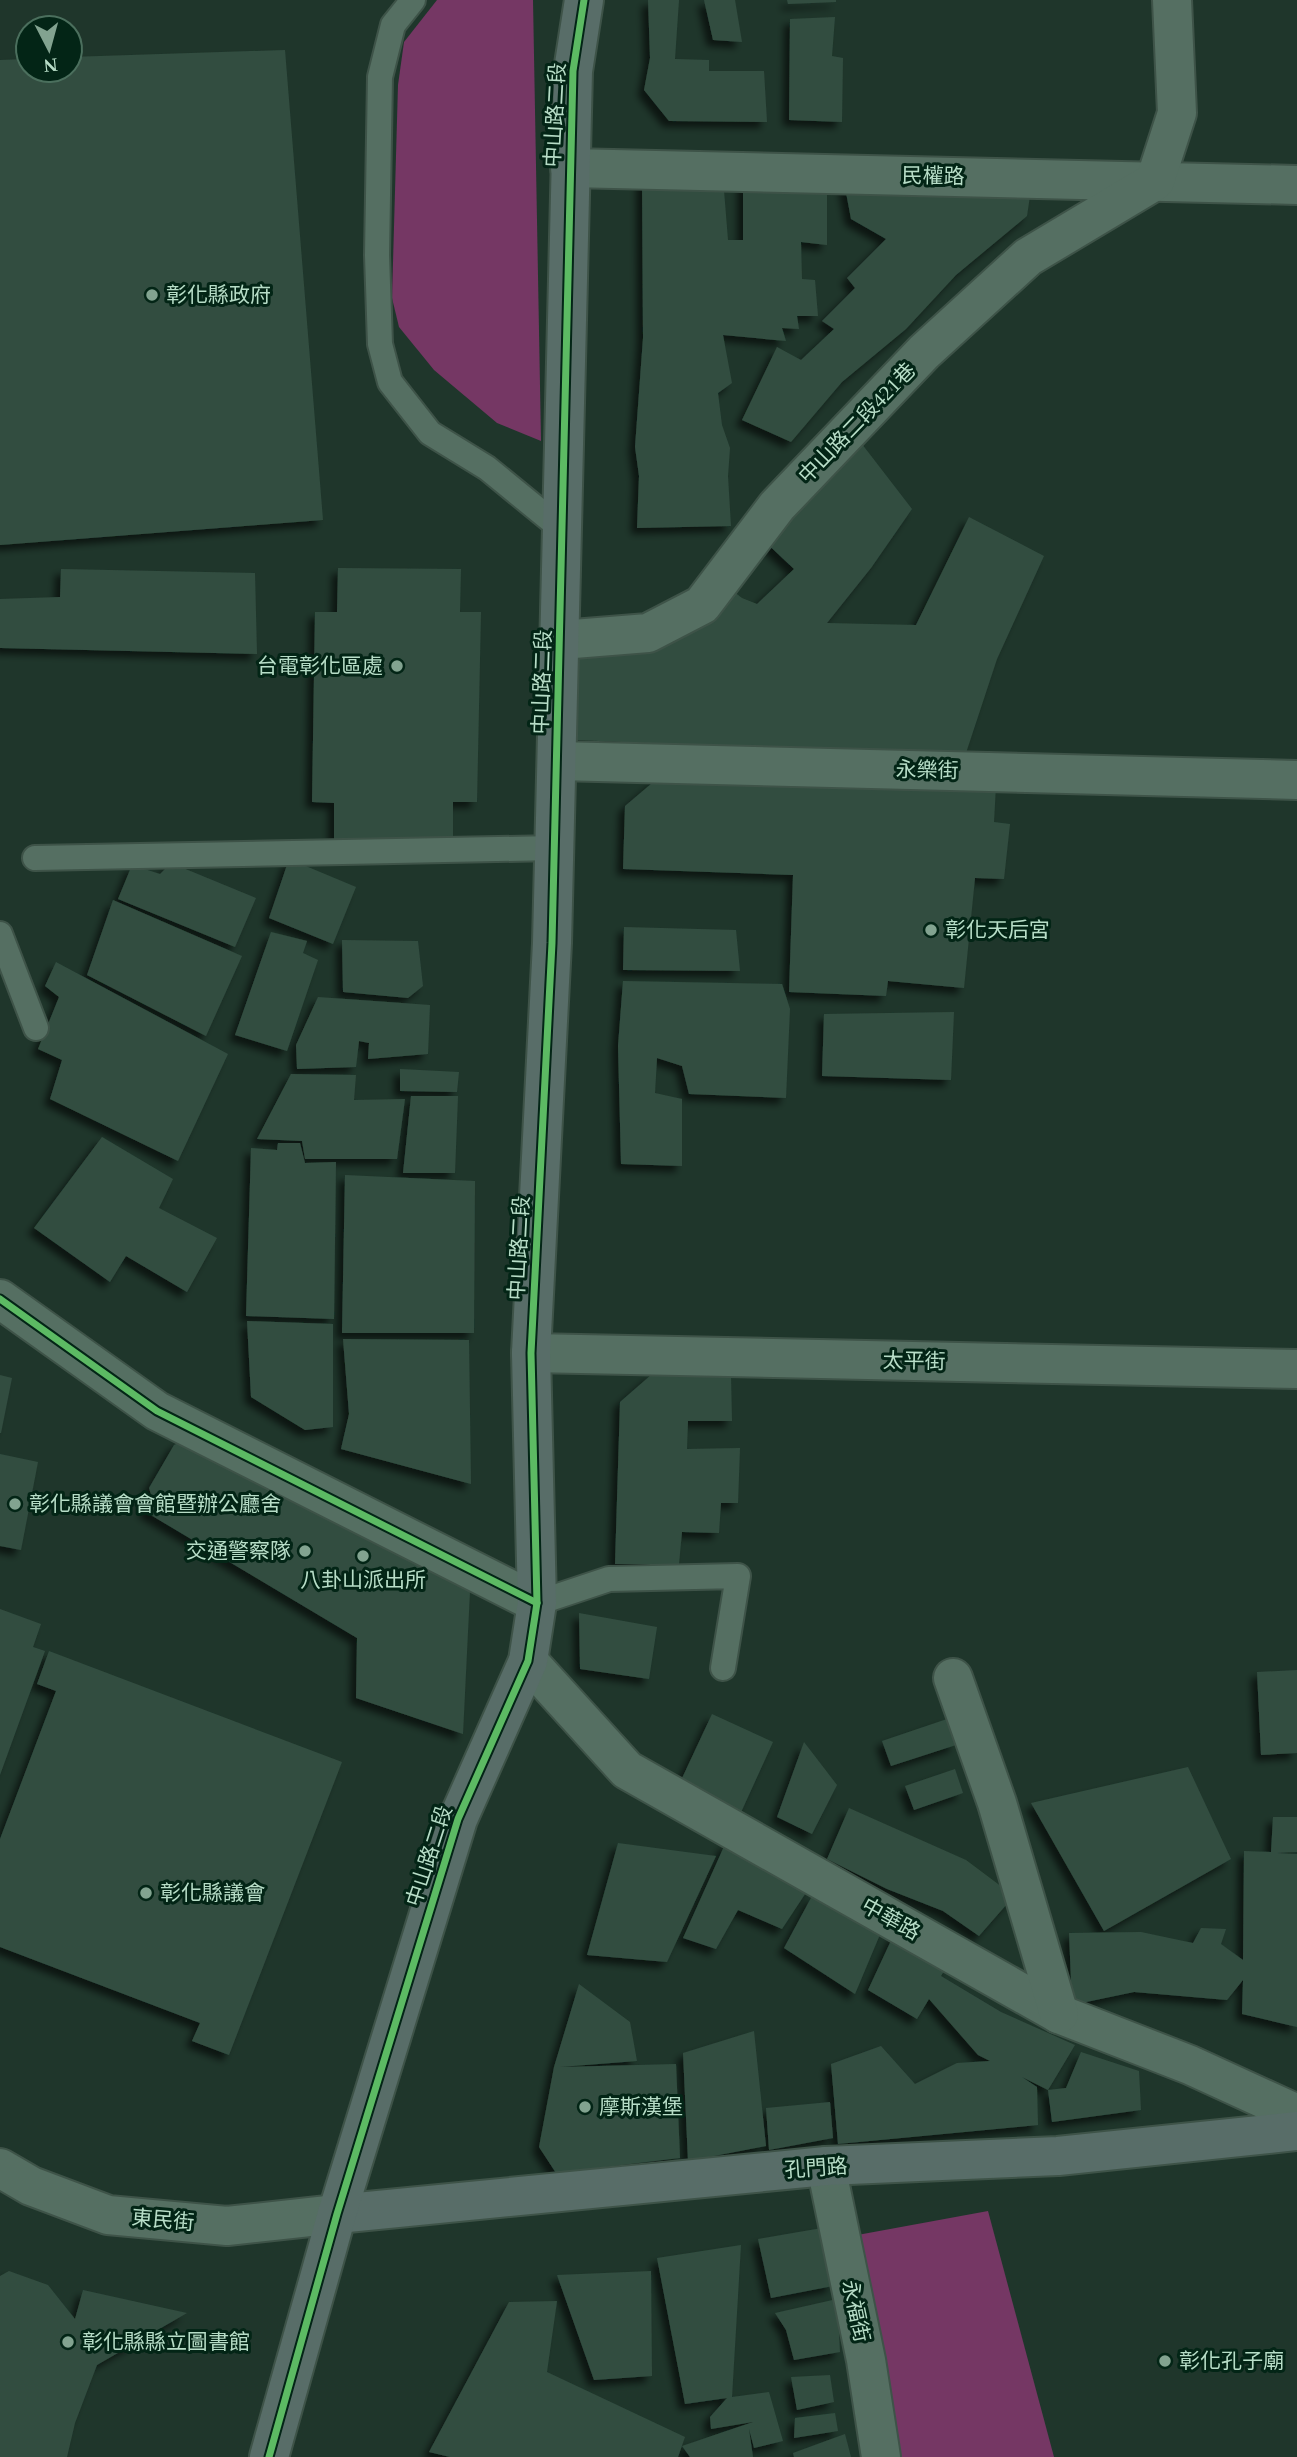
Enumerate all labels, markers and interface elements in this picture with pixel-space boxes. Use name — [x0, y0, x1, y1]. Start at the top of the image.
north arrow — [14, 14, 84, 84]
text: N — [43, 54, 59, 77]
street label: 中山路二段 — [540, 62, 570, 168]
street label: 民權路 — [901, 163, 965, 189]
place label: 彰化縣政府 — [166, 283, 271, 307]
marker: 彰化縣政府 — [144, 287, 160, 303]
street label: 中山路二段421巷 — [794, 358, 920, 488]
street label: 中山路二段 — [528, 629, 556, 735]
place label: 台電彰化區處 — [257, 654, 383, 678]
marker: 台電彰化區處 — [389, 658, 405, 674]
street label: 永樂街 — [895, 757, 959, 783]
place label: 彰化天后宮 — [945, 918, 1050, 942]
marker: 彰化天后宮 — [923, 922, 939, 938]
street label: 中山路二段 — [504, 1195, 534, 1301]
street label: 太平街 — [882, 1348, 946, 1374]
place label: 彰化縣議會會館暨辦公廳舍 — [29, 1492, 281, 1516]
marker: 彰化縣議會會館暨辦公廳舍 — [7, 1496, 23, 1512]
place label: 交通警察隊 — [186, 1539, 291, 1563]
marker: 交通警察隊 — [297, 1543, 313, 1559]
marker: 八卦山派出所 — [355, 1548, 371, 1564]
place label: 八卦山派出所 — [300, 1568, 426, 1592]
street label: 中山路二段 — [401, 1802, 457, 1910]
place label: 彰化縣議會 — [160, 1881, 265, 1905]
marker: 彰化縣議會 — [138, 1885, 154, 1901]
street label: 中華路 — [858, 1893, 924, 1945]
place label: 摩斯漢堡 — [599, 2095, 683, 2119]
marker: 摩斯漢堡 — [577, 2099, 593, 2115]
street label: 孔門路 — [784, 2154, 848, 2182]
street label: 東民街 — [131, 2205, 195, 2235]
street label: 永福街 — [838, 2278, 874, 2344]
place label: 彰化縣縣立圖書館 — [82, 2330, 250, 2354]
marker: 彰化縣縣立圖書館 — [60, 2334, 76, 2350]
place label: 彰化孔子廟 — [1179, 2349, 1284, 2373]
marker: 彰化孔子廟 — [1157, 2353, 1173, 2369]

